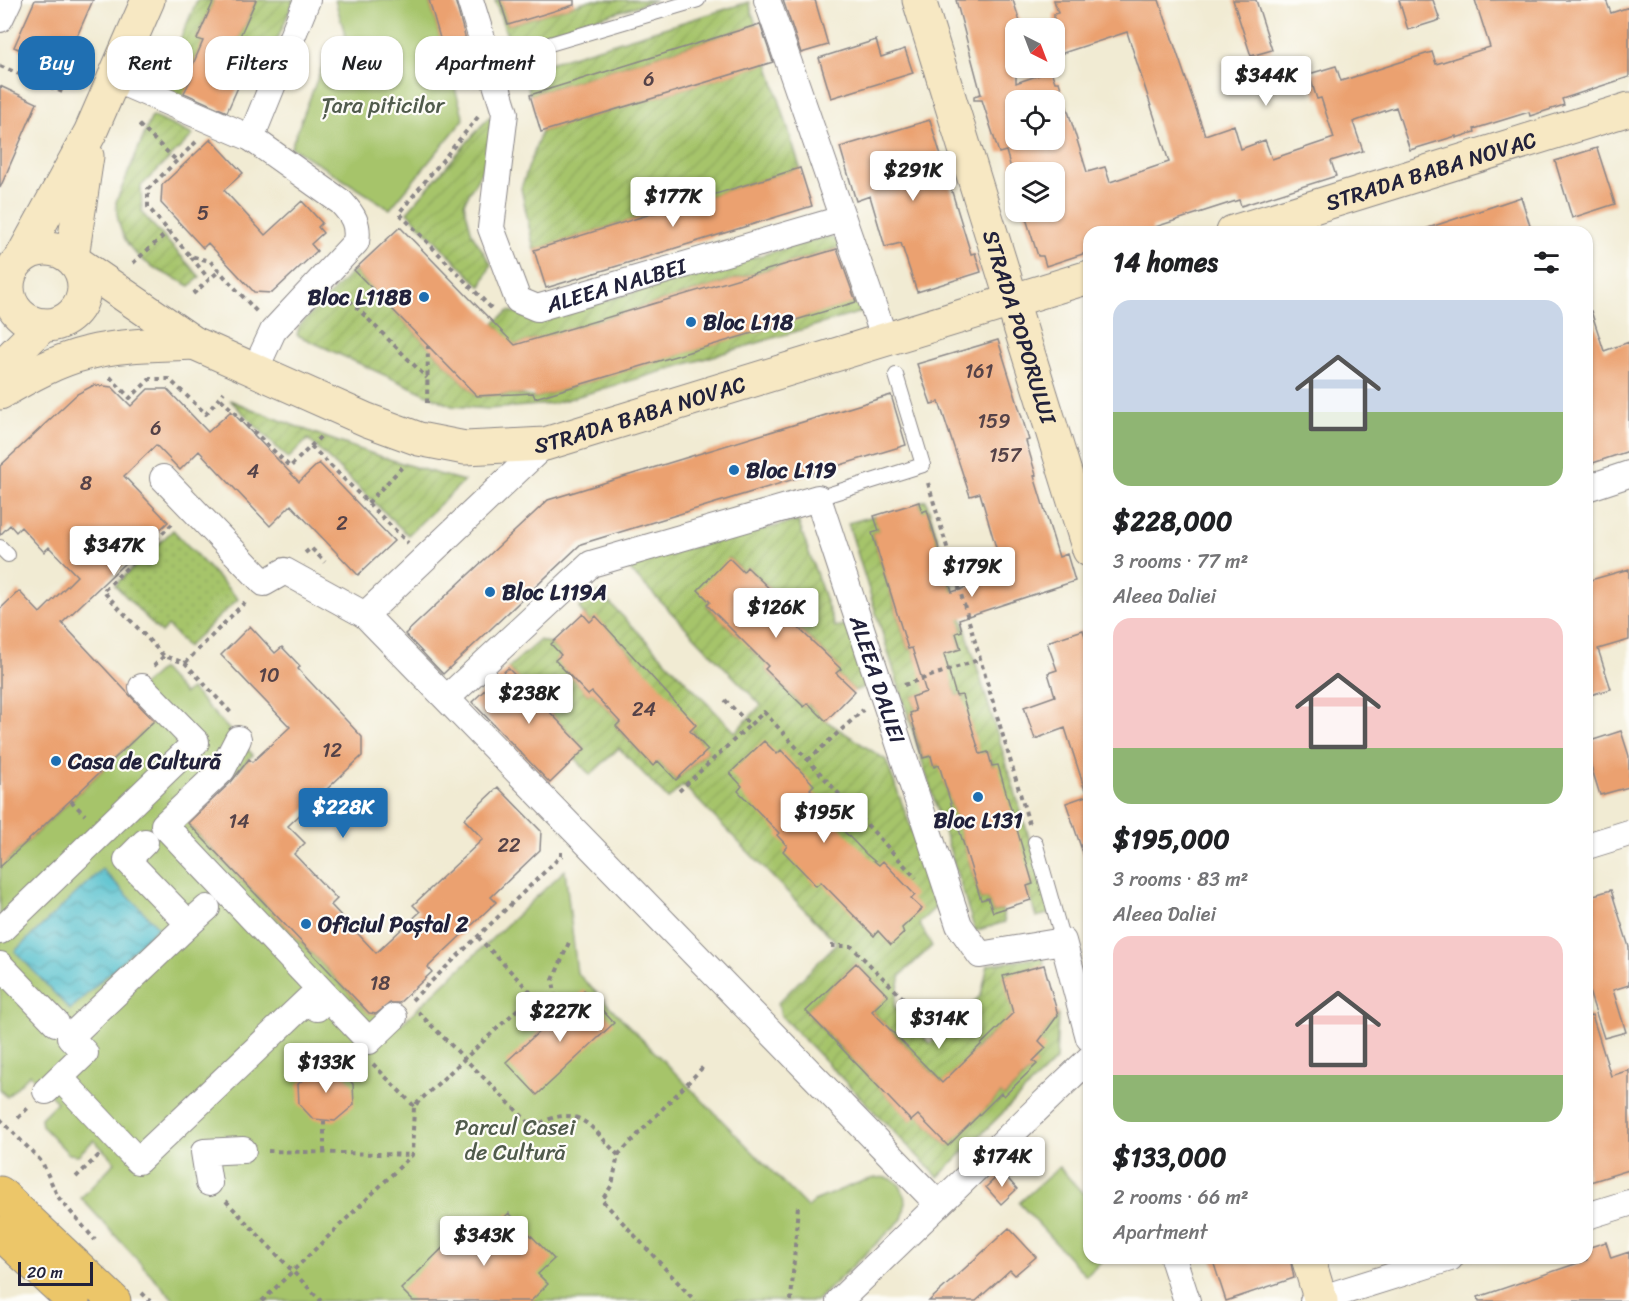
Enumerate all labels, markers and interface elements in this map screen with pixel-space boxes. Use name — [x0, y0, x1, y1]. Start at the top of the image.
north arrow — [1005, 18, 1065, 78]
map controls — [1005, 18, 1065, 222]
chip: Buy — [18, 36, 95, 90]
chip: Rent — [107, 36, 193, 90]
chip: Filters — [205, 36, 309, 90]
chip: New — [321, 36, 403, 90]
chip: Apartment — [415, 36, 556, 90]
pin: $344K — [1224, 56, 1308, 107]
text: $344K — [1235, 58, 1297, 93]
house number: 6 — [643, 62, 655, 97]
park label: Țara piticilor — [322, 86, 445, 125]
button: locate — [1005, 90, 1065, 150]
street label: STRADA BABA NOVAC — [1320, 119, 1541, 222]
pin: $291K — [871, 151, 955, 202]
text: $291K — [884, 153, 942, 188]
button: layers — [1005, 162, 1065, 222]
pin: $177K — [631, 177, 715, 228]
text: $177K — [644, 179, 702, 214]
house number: 5 — [197, 196, 209, 231]
street label: STRADA POPORULUI — [972, 225, 1069, 430]
text: 14 homes — [1113, 239, 1218, 285]
street label: ALEEA NALBEI — [541, 246, 692, 324]
icon: filters — [1530, 246, 1563, 279]
place label: Bloc L118B — [308, 278, 412, 317]
marker: Bloc L118B — [417, 290, 431, 304]
place label: Bloc L118 — [703, 303, 794, 342]
marker: Bloc L118 — [684, 315, 698, 329]
icon: home — [1284, 339, 1392, 447]
house number: 161 — [965, 354, 993, 389]
street label: STRADA BABA NOVAC — [534, 364, 750, 464]
house number: 159 — [977, 404, 1011, 439]
house number: 6 — [150, 411, 162, 446]
house number: 157 — [989, 438, 1023, 473]
place label: Bloc L119 — [746, 451, 837, 490]
house number: 4 — [247, 454, 259, 489]
marker: Bloc L119 — [727, 463, 741, 477]
house number: 8 — [80, 466, 92, 501]
text: $228,000 — [1113, 498, 1232, 544]
house number: 2 — [336, 506, 348, 541]
pin: $347K — [72, 526, 156, 577]
text: $347K — [84, 528, 144, 563]
text: 3 rooms · 77 m² — [1113, 544, 1248, 579]
pin: $179K — [930, 547, 1014, 598]
text: $179K — [943, 549, 1001, 584]
place label: Bloc L119A — [502, 573, 607, 612]
text: Aleea Daliei — [1113, 579, 1216, 614]
marker: Bloc L119A — [483, 585, 497, 599]
pin: $126K — [734, 588, 818, 639]
text: $126K — [747, 590, 805, 625]
street label: ALEEA DALIEI — [838, 609, 917, 749]
icon: home — [1284, 657, 1392, 765]
house number: 10 — [258, 658, 280, 693]
pin: $238K — [487, 674, 571, 725]
text: $238K — [499, 676, 559, 711]
house number: 24 — [632, 692, 656, 727]
house number: 12 — [322, 733, 343, 768]
place label: Casa de Cultură — [67, 742, 223, 781]
marker: Casa de Cultură — [49, 754, 63, 768]
pin: $228K — [301, 788, 385, 839]
text: $228K — [313, 790, 373, 825]
marker: Bloc L131 — [971, 790, 985, 804]
pin: $195K — [782, 793, 866, 844]
text: $195K — [795, 795, 853, 830]
place label: Bloc L131 — [933, 801, 1023, 840]
house number: 14 — [228, 804, 250, 839]
text: $195,000 — [1113, 816, 1230, 862]
house number: 22 — [497, 828, 521, 863]
text: 3 rooms · 83 m² — [1113, 862, 1248, 897]
text: Aleea Daliei — [1113, 897, 1216, 932]
place label: Oficiul Poștal 2 — [318, 905, 469, 944]
marker: Oficiul Poștal 2 — [299, 917, 313, 931]
house number: 18 — [370, 966, 390, 1001]
icon: home — [1284, 975, 1392, 1083]
pin: $227K — [518, 992, 602, 1043]
text: $227K — [530, 994, 590, 1029]
pin: $314K — [897, 999, 981, 1050]
text: $314K — [910, 1001, 968, 1036]
pin: $133K — [284, 1043, 368, 1094]
text: $133K — [298, 1045, 354, 1080]
park label: Parcul Casei de Cultură — [455, 1108, 576, 1172]
text: $133,000 — [1113, 1134, 1227, 1180]
pin: $174K — [960, 1137, 1044, 1188]
text: $174K — [973, 1139, 1031, 1174]
text: 2 rooms · 66 m² — [1113, 1180, 1249, 1215]
text: Apartment — [1113, 1215, 1207, 1250]
pin: $343K — [442, 1216, 526, 1267]
text: $343K — [454, 1218, 514, 1253]
text: 20 m — [27, 1258, 63, 1287]
scale bar — [18, 1259, 93, 1286]

